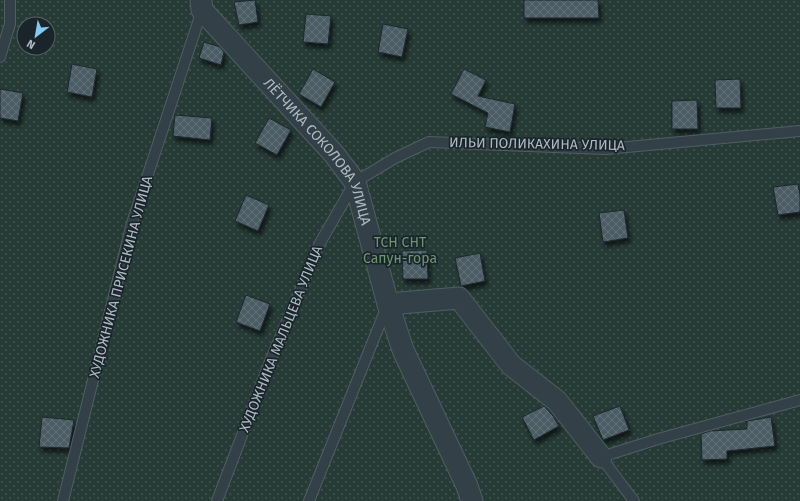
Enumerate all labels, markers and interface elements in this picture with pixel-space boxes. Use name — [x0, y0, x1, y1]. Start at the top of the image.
north arrow — [16, 16, 56, 56]
text: N — [25, 37, 38, 52]
street label: ЛЁТЧИКА СОКОЛОВА УЛИЦА — [260, 74, 375, 227]
street label: ИЛЬИ ПОЛИКАХИНА УЛИЦА — [449, 134, 625, 154]
street label: ХУДОЖНИКА ПРИСЕКИНА УЛИЦА — [86, 174, 156, 380]
park label: ТСН СНТ Сапун-гора — [363, 234, 437, 267]
street label: ХУДОЖНИКА МАЛЬЦЕВА УЛИЦА — [236, 243, 326, 435]

